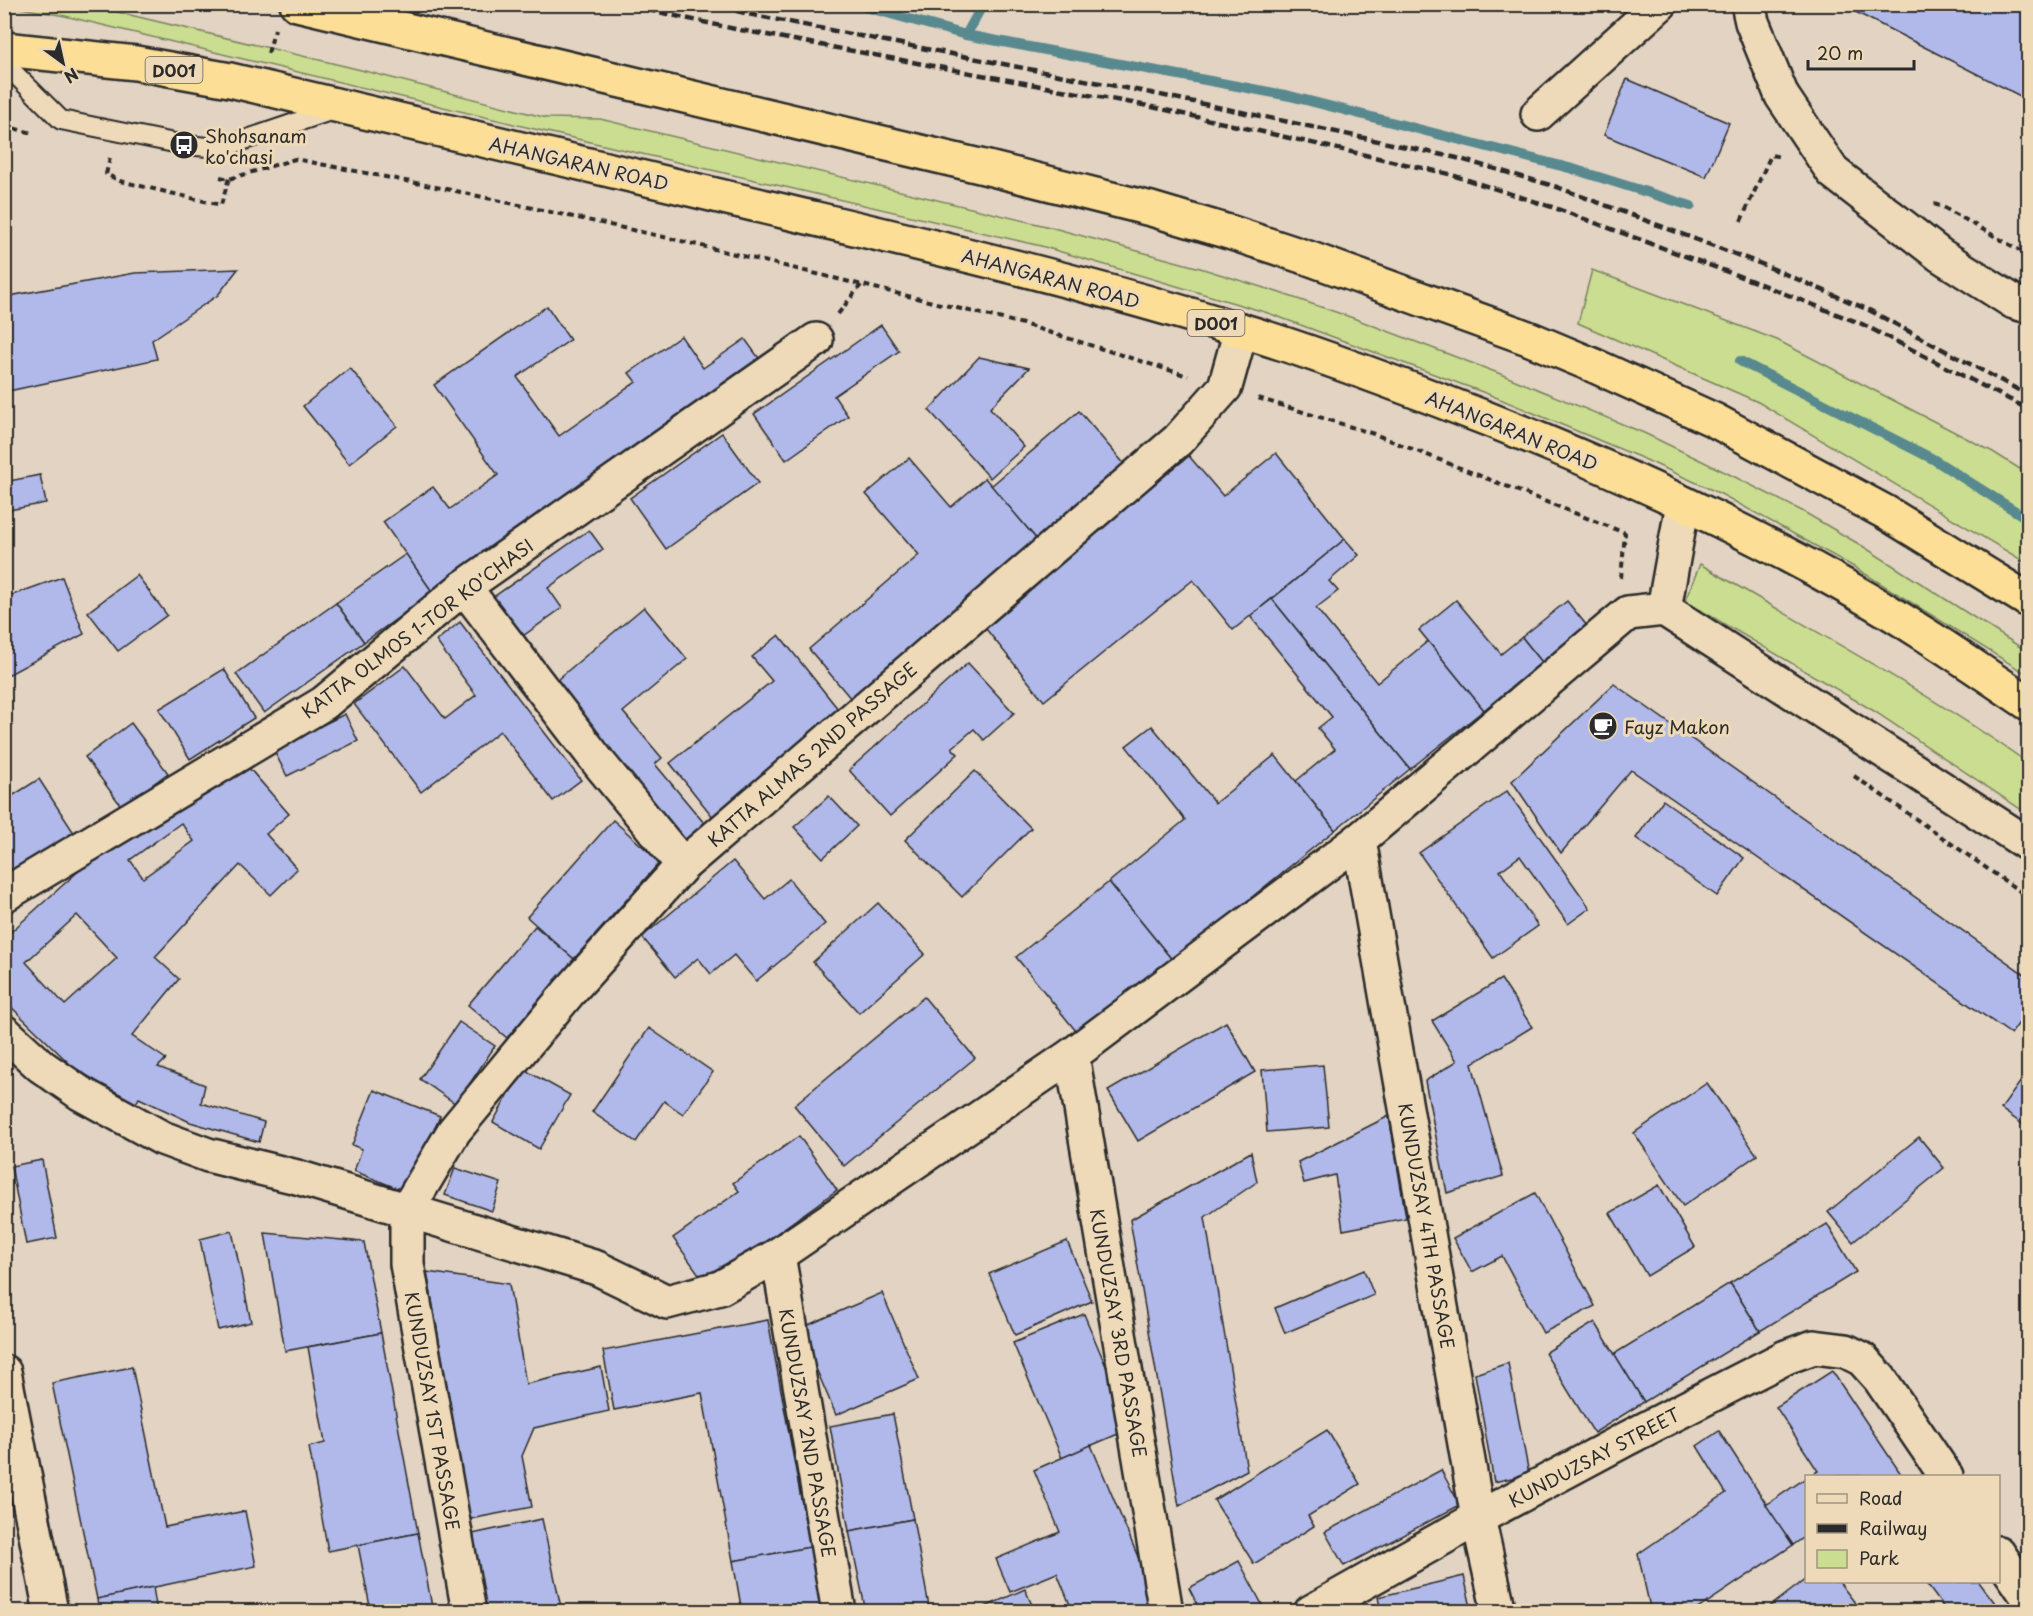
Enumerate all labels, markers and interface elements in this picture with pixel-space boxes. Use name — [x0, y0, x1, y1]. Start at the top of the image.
north arrow — [33, 33, 93, 93]
scale bar — [1808, 33, 1914, 71]
text: 20 m — [1817, 39, 1863, 66]
road number: D001 — [146, 57, 202, 83]
text: N — [60, 63, 84, 90]
place label: Shohsanam ko'chasi — [205, 122, 307, 170]
bus stop icon: Shohsanam ko'chasi — [168, 129, 200, 161]
street label: AHANGARAN ROAD — [487, 129, 671, 197]
street label: AHANGARAN ROAD — [959, 241, 1143, 315]
road number: D001 — [1188, 310, 1244, 336]
street label: AHANGARAN ROAD — [1422, 383, 1602, 477]
street label: KATTA OLMOS 1-TOR KO'CHASI — [295, 532, 539, 724]
street label: KATTA ALMAS 2ND PASSAGE — [701, 655, 923, 853]
cafe icon: Fayz Makon — [1587, 710, 1619, 742]
place label: Fayz Makon — [1624, 713, 1730, 740]
street label: KUNDUZSAY 4TH PASSAGE — [1392, 1101, 1462, 1351]
street label: KUNDUZSAY 3RD PASSAGE — [1084, 1206, 1154, 1460]
street label: KUNDUZSAY 1ST PASSAGE — [399, 1289, 467, 1533]
street label: KUNDUZSAY 2ND PASSAGE — [773, 1306, 843, 1560]
street label: KUNDUZSAY STREET — [1503, 1400, 1685, 1514]
legend — [1805, 1475, 2000, 1583]
text: Road — [1859, 1484, 1903, 1511]
text: Railway — [1859, 1514, 1927, 1541]
text: Park — [1859, 1544, 1899, 1571]

